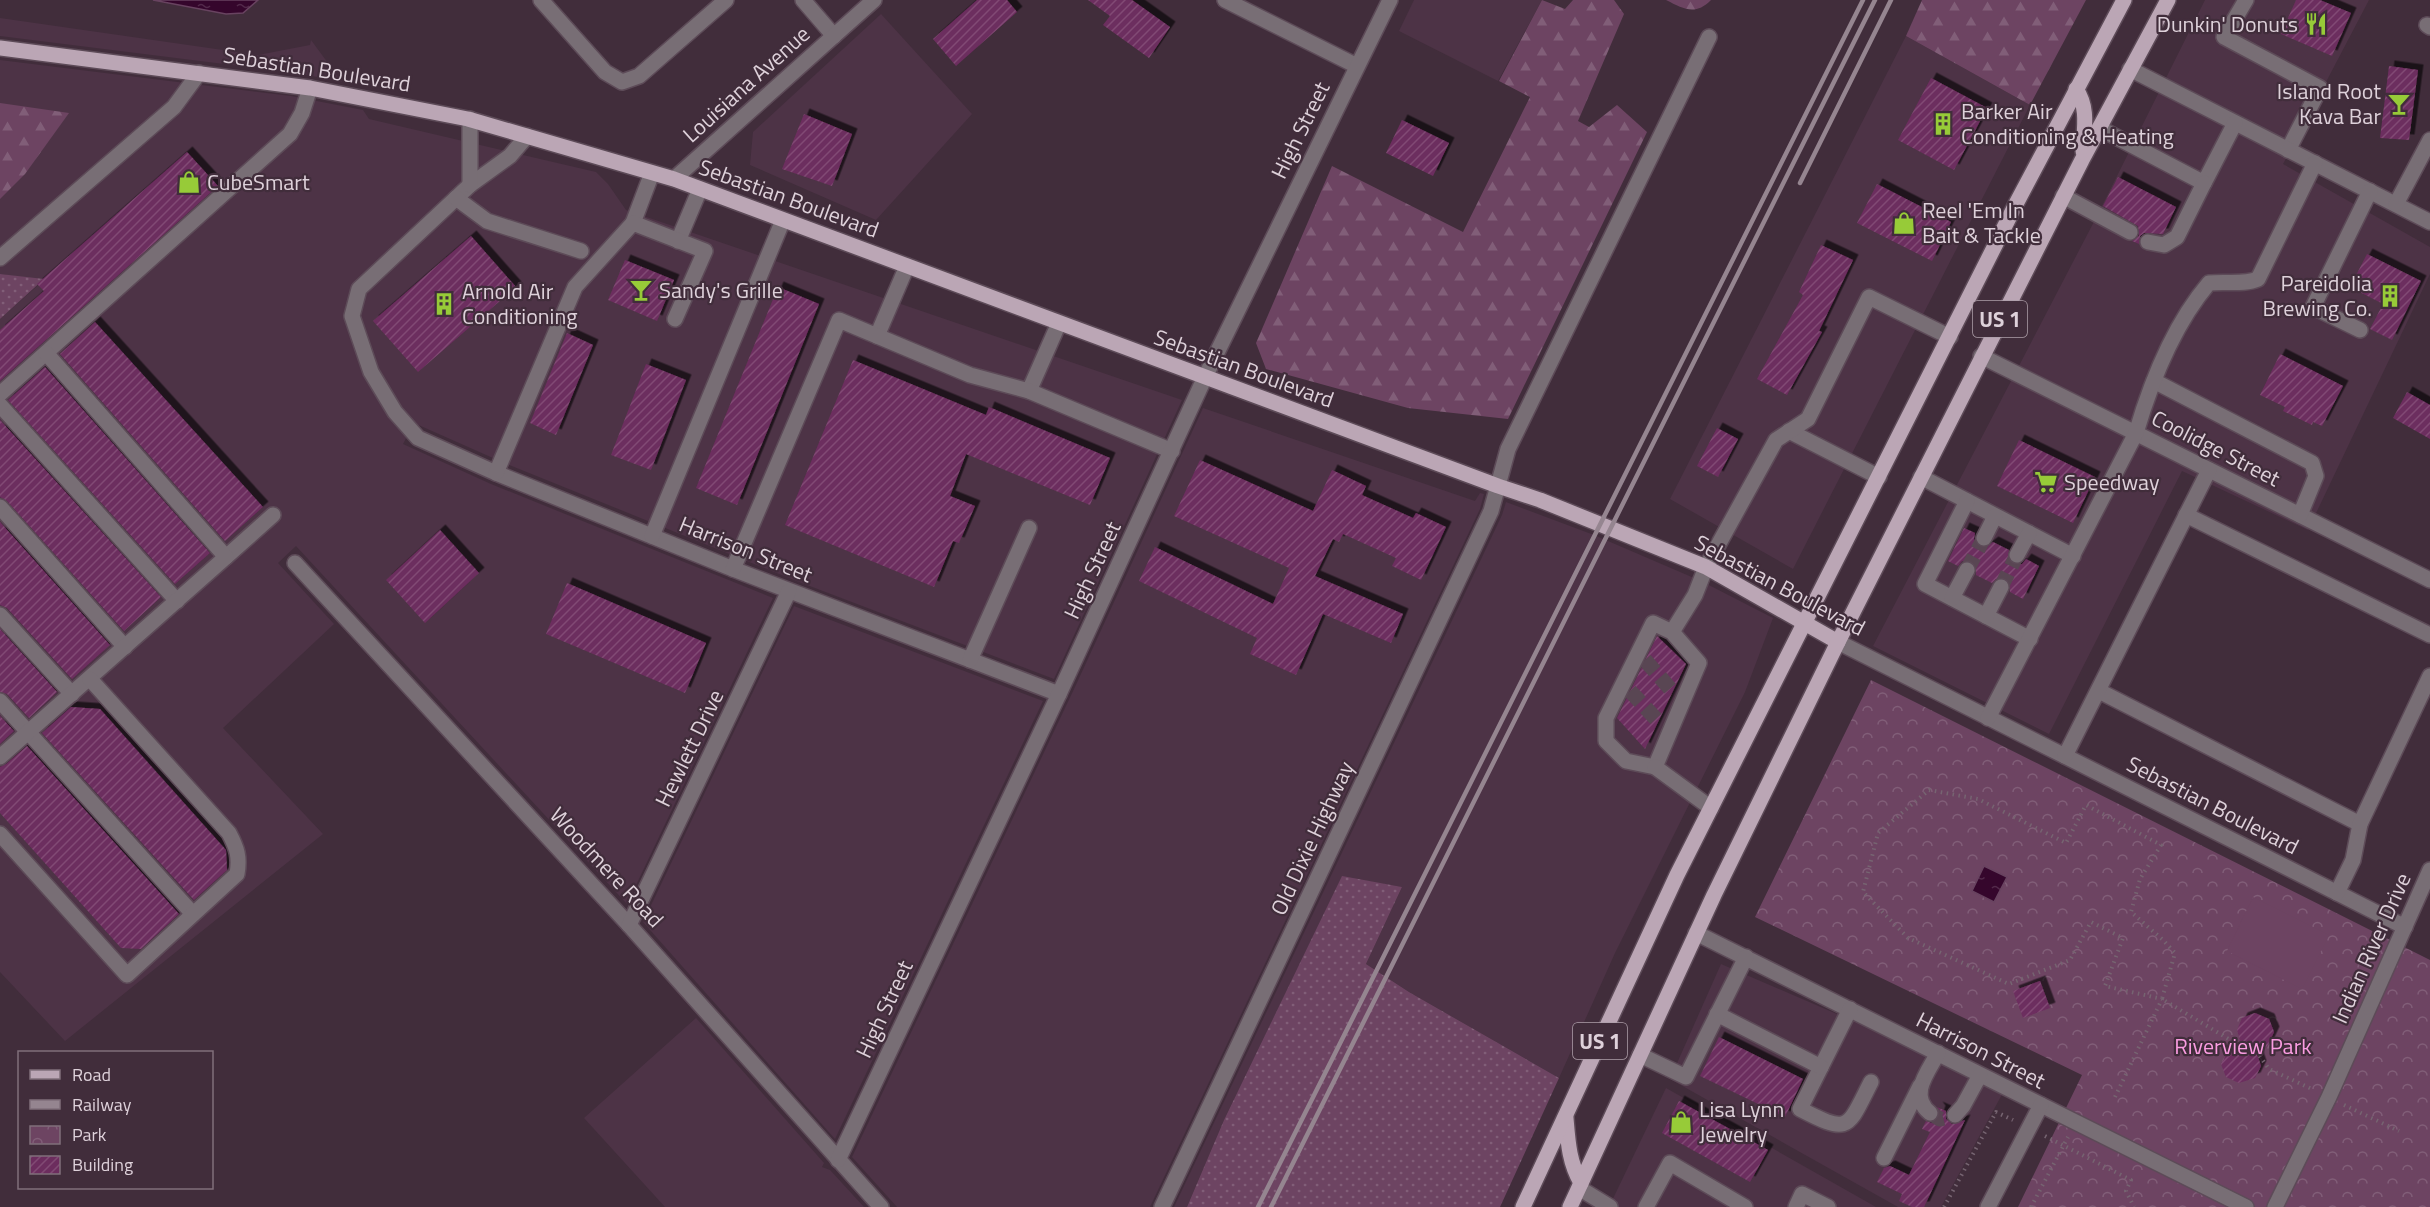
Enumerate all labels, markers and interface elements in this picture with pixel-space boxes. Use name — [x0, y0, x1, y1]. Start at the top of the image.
place label: Dunkin' Donuts — [2157, 7, 2298, 41]
restaurant icon: Dunkin' Donuts — [2303, 11, 2329, 37]
street label: Louisiana Avenue — [675, 17, 817, 151]
street label: Sebastian Boulevard — [221, 37, 413, 101]
place label: Island Root Kava Bar — [2277, 74, 2381, 133]
street label: High Street — [1262, 75, 1338, 184]
bar icon: Island Root Kava Bar — [2386, 91, 2412, 117]
place label: Barker Air Conditioning & Heating — [1961, 94, 2174, 153]
building icon: Barker Air Conditioning & Heating — [1930, 111, 1956, 137]
street label: Sebastian Boulevard — [694, 150, 884, 246]
place label: CubeSmart — [207, 165, 310, 199]
shop icon: CubeSmart — [176, 169, 202, 195]
place label: Reel 'Em In Bait & Tackle — [1922, 193, 2041, 252]
shop icon: Reel 'Em In Bait & Tackle — [1891, 210, 1917, 236]
place label: Pareidolia Brewing Co. — [2262, 266, 2372, 325]
place label: Sandy's Grille — [659, 273, 783, 307]
place label: Arnold Air Conditioning — [462, 274, 578, 333]
bar icon: Sandy's Grille — [628, 277, 654, 303]
building icon: Pareidolia Brewing Co. — [2377, 283, 2403, 309]
building icon: Arnold Air Conditioning — [431, 291, 457, 317]
road number: US 1 — [1973, 301, 2027, 337]
street label: Sebastian Boulevard — [1149, 320, 1339, 416]
street label: Coolidge Street — [2146, 401, 2287, 495]
place label: Speedway — [2064, 465, 2160, 499]
supermarket icon: Speedway — [2033, 469, 2059, 495]
street label: Harrison Street — [674, 507, 818, 591]
street label: High Street — [1055, 515, 1130, 624]
street label: Sebastian Boulevard — [1688, 526, 1872, 644]
street label: Hewlett Drive — [646, 683, 732, 813]
street label: Sebastian Boulevard — [2121, 747, 2305, 863]
street label: Old Dixie Highway — [1261, 755, 1363, 921]
street label: Woodmere Road — [542, 799, 672, 935]
street label: Indian River Drive — [2323, 867, 2419, 1029]
street label: High Street — [847, 954, 922, 1063]
street label: Harrison Street — [1910, 1003, 2052, 1097]
road number: US 1 — [1573, 1023, 1627, 1059]
park label: Riverview Park — [2174, 1029, 2312, 1063]
legend — [18, 1051, 213, 1189]
text: Road — [72, 1061, 111, 1088]
text: Railway — [72, 1091, 132, 1118]
place label: Lisa Lynn Jewelry — [1699, 1092, 1784, 1151]
shop icon: Lisa Lynn Jewelry — [1668, 1109, 1694, 1135]
text: Park — [72, 1121, 107, 1148]
text: Building — [72, 1151, 133, 1178]

